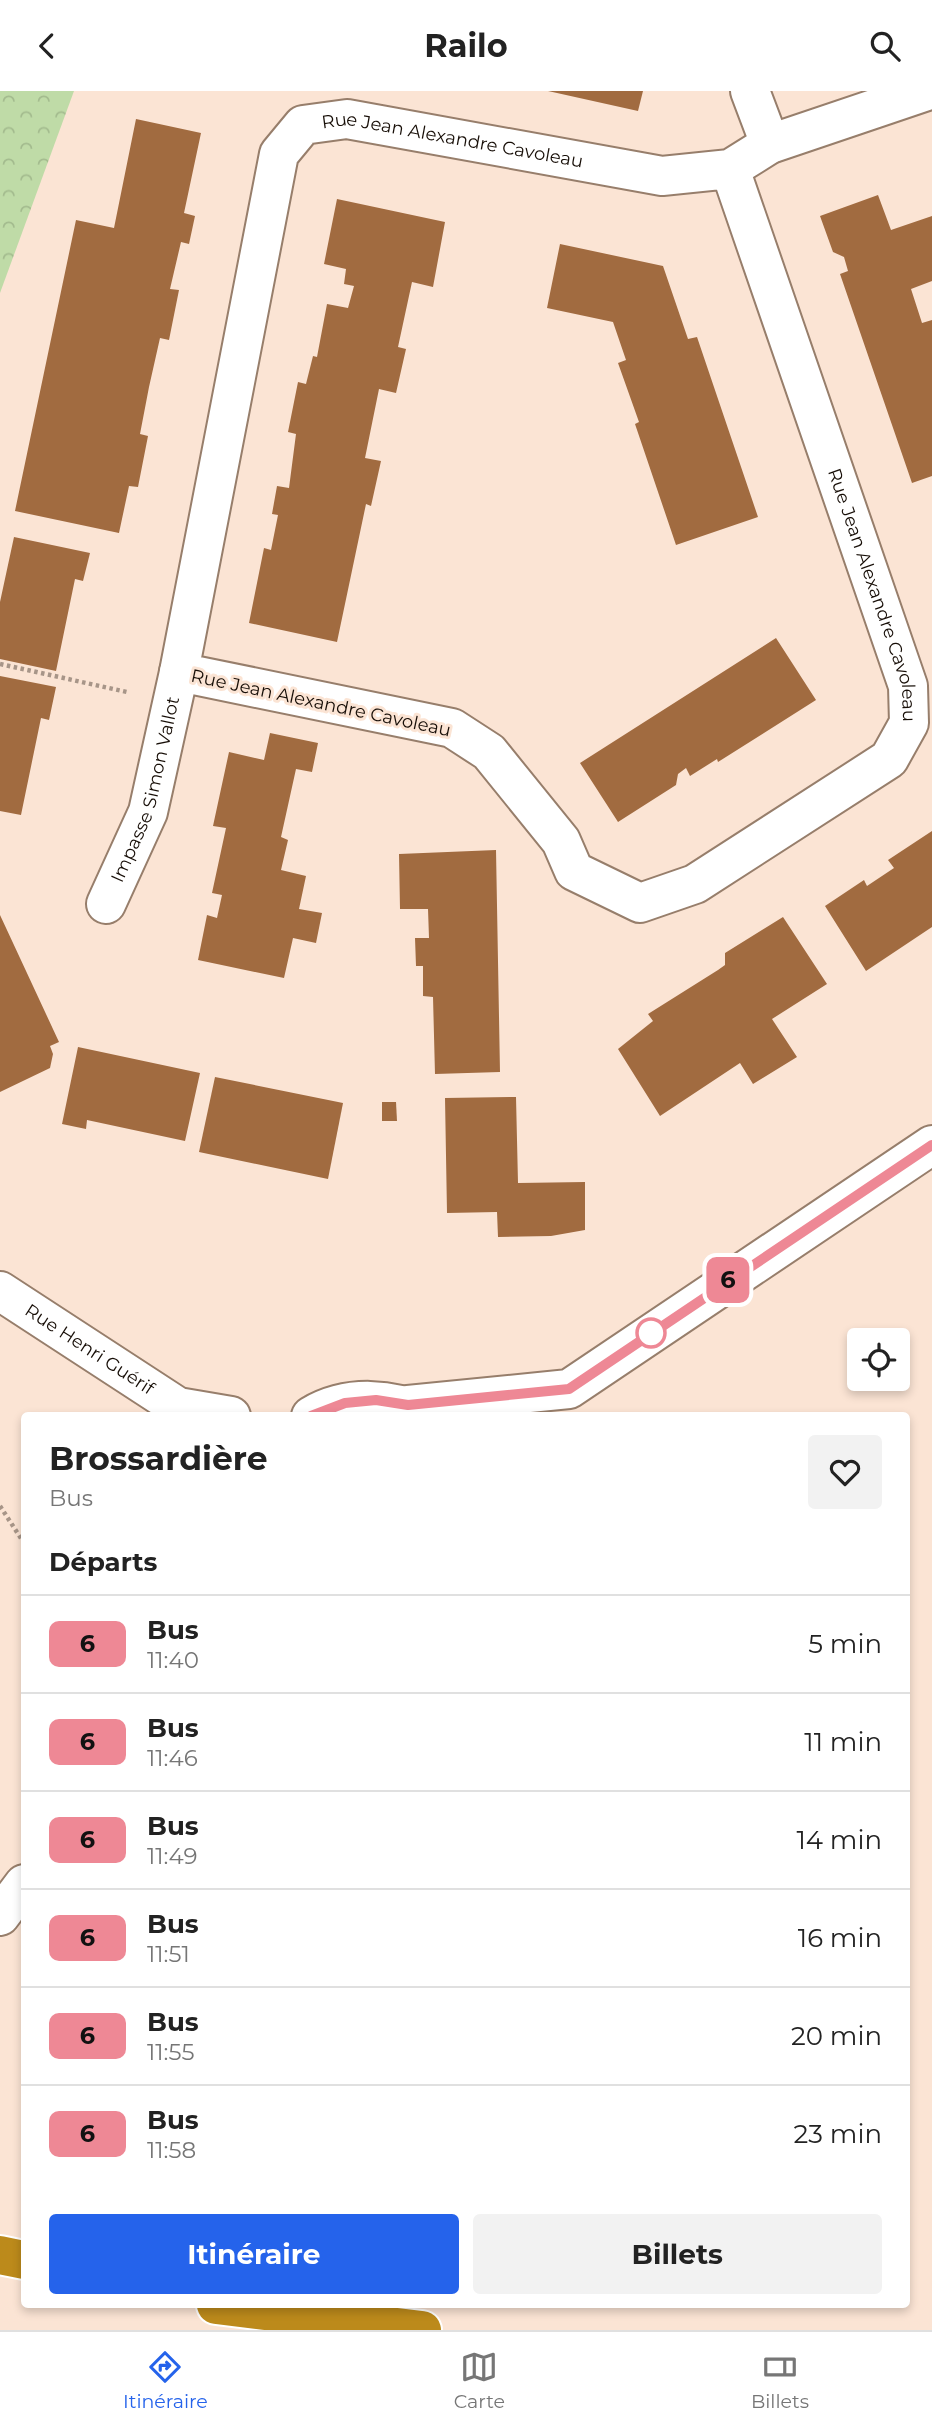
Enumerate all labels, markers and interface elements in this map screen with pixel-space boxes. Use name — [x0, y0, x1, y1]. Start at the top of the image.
text: Railo — [424, 26, 508, 65]
icon: back — [28, 27, 66, 65]
icon: search — [866, 27, 904, 65]
street label: Rue Jean Alexandre Cavoleau — [320, 108, 585, 173]
street label: Rue Jean Alexandre Cavoleau — [823, 465, 920, 722]
street label: Rue Jean Alexandre Cavoleau — [189, 665, 453, 741]
street label: Impasse Simon Vallot — [106, 694, 184, 886]
line badge: 6 — [705, 1257, 751, 1303]
text: 6 — [720, 1265, 736, 1294]
street label: Rue Henri Guérif — [21, 1299, 159, 1400]
unlabelled marker — [636, 1318, 666, 1348]
map controls — [847, 1328, 910, 1391]
button: locate — [847, 1328, 910, 1391]
button: heart — [808, 1435, 882, 1509]
text: Brossardière — [49, 1438, 268, 1478]
text: Bus — [49, 1484, 93, 1512]
text: Départs — [49, 1546, 157, 1578]
text: Bus — [147, 1614, 199, 1646]
text: 5 min — [808, 1628, 882, 1660]
text: 6 — [80, 1629, 95, 1658]
text: 11:40 — [147, 1646, 199, 1674]
text: Bus — [147, 1712, 199, 1744]
text: 11 min — [804, 1726, 882, 1758]
text: 6 — [80, 1727, 95, 1756]
text: 11:46 — [147, 1744, 198, 1772]
text: Bus — [147, 1810, 199, 1842]
text: 14 min — [796, 1824, 882, 1856]
text: 6 — [80, 1825, 95, 1854]
text: 11:49 — [147, 1842, 198, 1870]
text: Bus — [147, 1908, 199, 1940]
text: 16 min — [798, 1922, 882, 1954]
text: 6 — [80, 1923, 95, 1952]
text: 11:51 — [147, 1940, 190, 1968]
text: Bus — [147, 2006, 199, 2038]
text: 20 min — [791, 2020, 882, 2052]
text: 6 — [80, 2021, 95, 2050]
text: 11:55 — [147, 2038, 194, 2066]
text: Bus — [147, 2104, 199, 2136]
text: 23 min — [794, 2118, 882, 2150]
text: 6 — [80, 2119, 95, 2148]
text: 11:58 — [147, 2136, 196, 2164]
button: Itinéraire — [49, 2214, 459, 2294]
button: Billets — [473, 2214, 882, 2294]
tab: Itinéraire — [123, 2348, 208, 2413]
tab: Carte — [454, 2348, 505, 2413]
tab: Billets — [751, 2348, 809, 2413]

